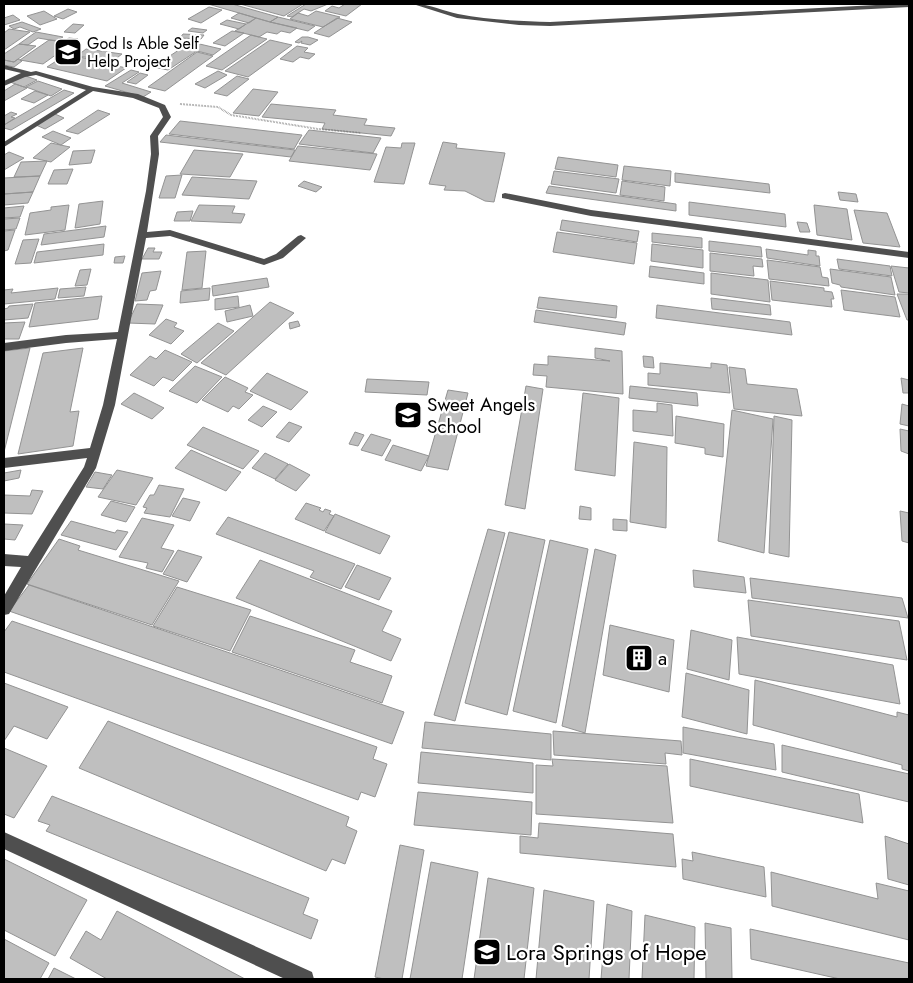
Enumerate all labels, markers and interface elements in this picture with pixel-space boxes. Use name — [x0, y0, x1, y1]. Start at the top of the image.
place label: God Is Able Self Help Project — [87, 32, 199, 73]
school or university icon: God Is Able Self Help Project — [53, 37, 83, 67]
place label: Sweet Angels School — [427, 391, 535, 440]
school or university icon: Sweet Angels School — [393, 400, 423, 430]
building icon: a — [624, 643, 654, 673]
place label: a — [658, 645, 667, 672]
place label: Lora Springs of Hope — [506, 936, 707, 968]
school or university icon: Lora Springs of Hope — [472, 937, 502, 967]

